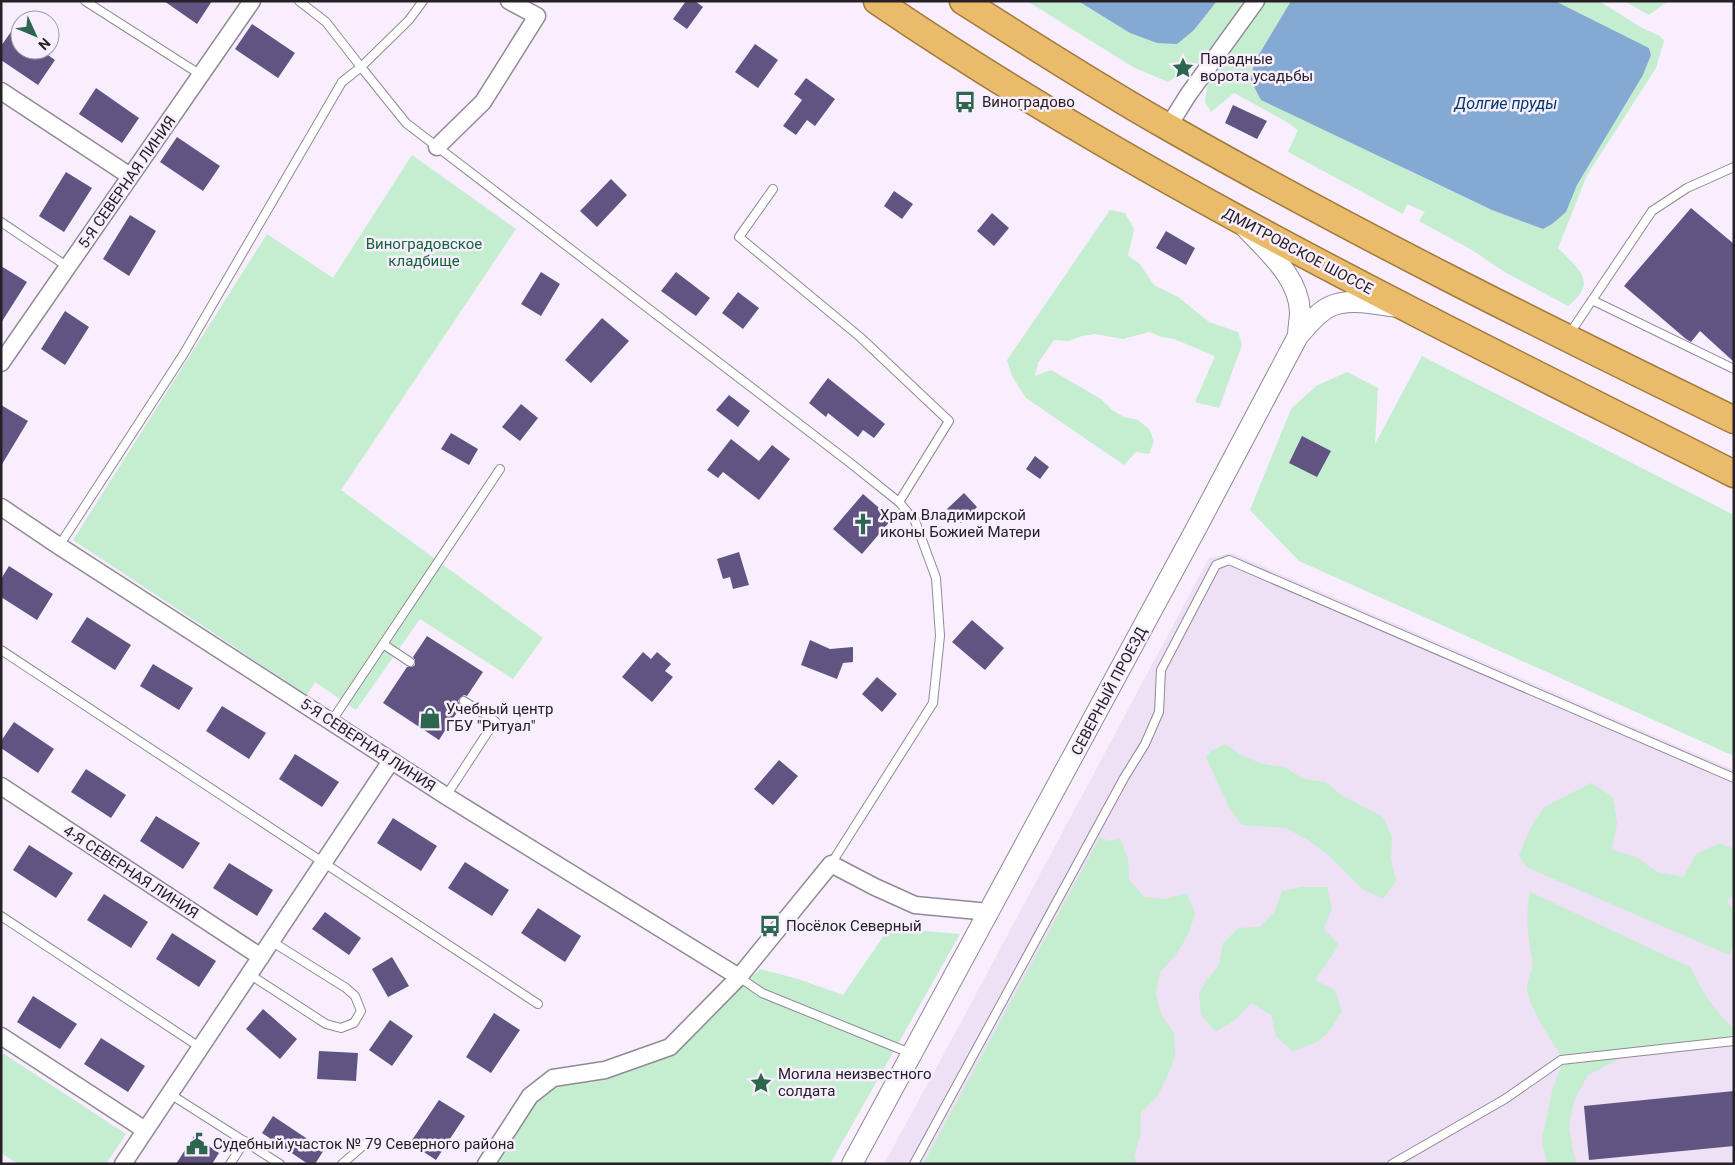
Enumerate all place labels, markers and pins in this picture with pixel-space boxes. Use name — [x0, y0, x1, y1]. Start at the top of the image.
place label: Парадные ворота усадьбы — [1200, 50, 1313, 85]
place icon: Парадные ворота усадьбы — [1170, 55, 1196, 81]
bus stop icon: Виноградово — [952, 89, 978, 115]
place label: Виноградово — [982, 93, 1075, 111]
place label: Храм Владимирской иконы Божией Матери — [880, 506, 1040, 541]
church icon: Храм Владимирской иконы Божией Матери — [850, 511, 876, 537]
place label: Учебный центр ГБУ "Ритуал" — [446, 700, 553, 735]
shop icon: Учебный центр ГБУ "Ритуал" — [417, 705, 443, 731]
bus stop icon: Посёлок Северный — [757, 913, 783, 939]
place label: Посёлок Северный — [786, 917, 922, 935]
place label: Могила неизвестного солдата — [778, 1065, 932, 1100]
place icon: Могила неизвестного солдата — [748, 1070, 774, 1096]
public building icon: Судебный участок № 79 Северного района — [184, 1131, 210, 1157]
place label: Судебный участок № 79 Северного района — [213, 1135, 515, 1153]

